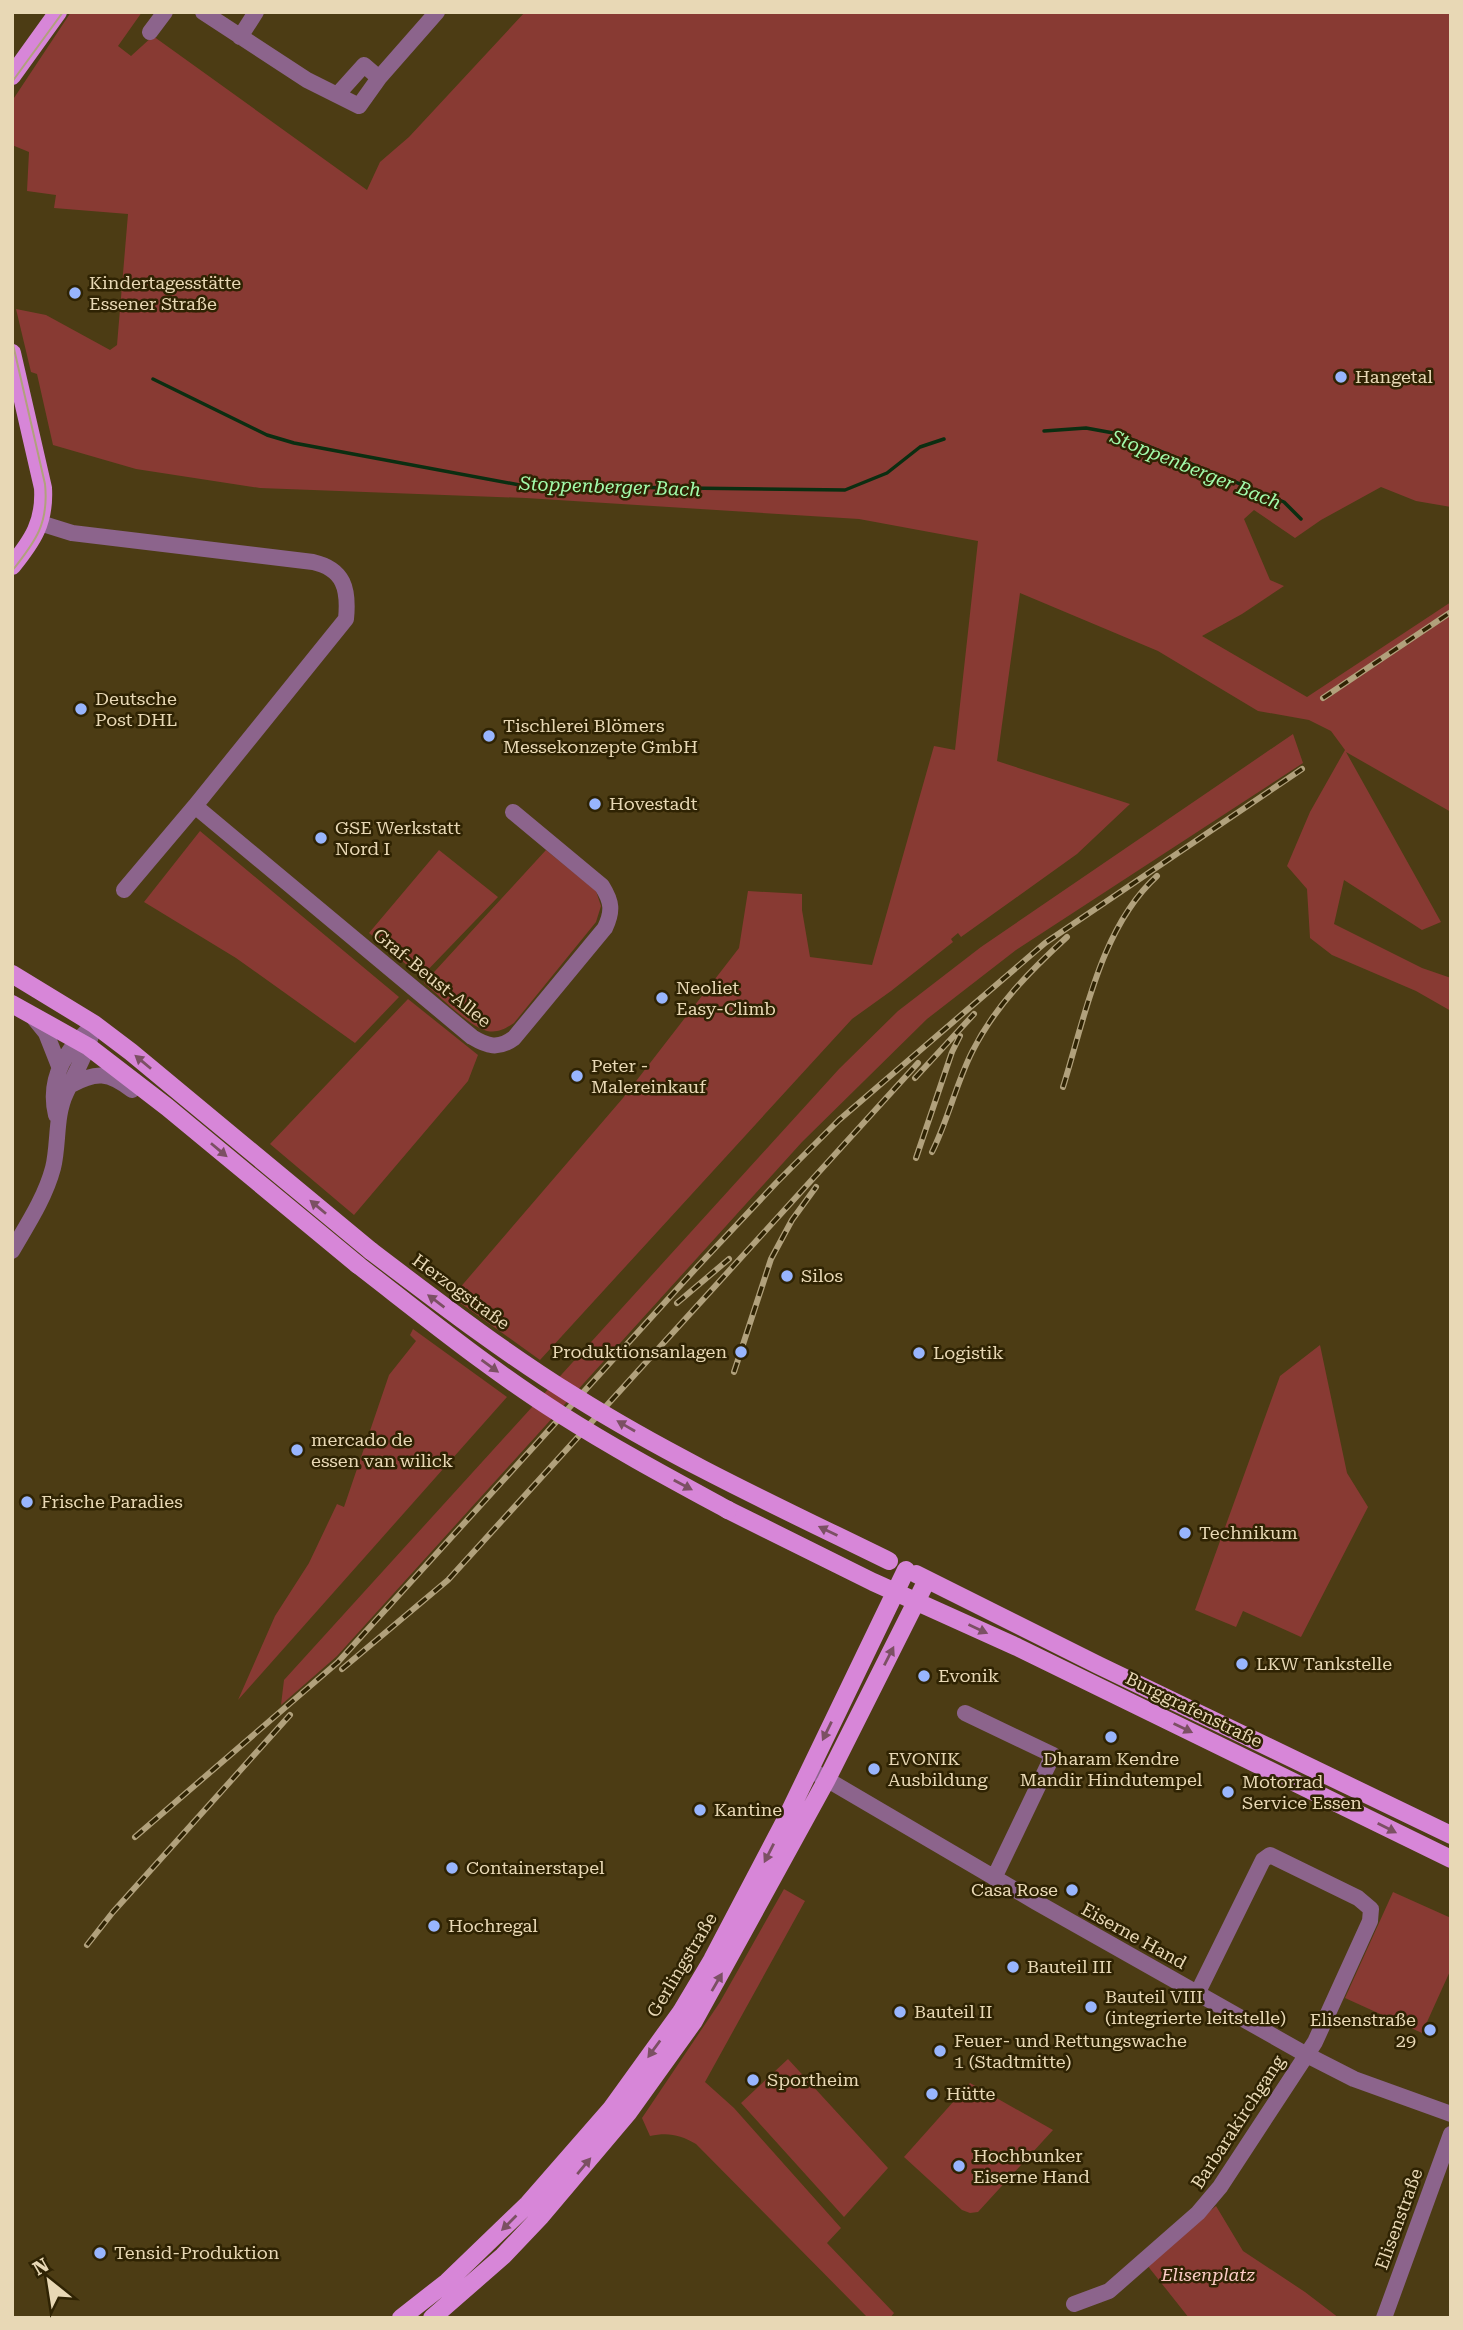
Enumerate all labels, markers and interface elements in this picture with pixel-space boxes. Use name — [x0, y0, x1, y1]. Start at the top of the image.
place label: Kindertagesstätte Essener Straße — [89, 272, 241, 314]
marker: Kindertagesstätte Essener Straße — [67, 285, 83, 301]
place label: Hangetal — [1355, 366, 1433, 387]
marker: Hangetal — [1333, 369, 1349, 385]
water label: Stoppenberger Bach — [1106, 424, 1284, 514]
water label: Stoppenberger Bach — [518, 472, 701, 501]
place label: Deutsche Post DHL — [95, 688, 177, 730]
marker: Deutsche Post DHL — [73, 701, 89, 717]
place label: Tischlerei Blömers Messekonzepte GmbH — [503, 715, 698, 757]
marker: Tischlerei Blömers Messekonzepte GmbH — [481, 728, 497, 744]
place label: Hovestadt — [609, 793, 698, 814]
marker: Hovestadt — [587, 796, 603, 812]
place label: GSE Werkstatt Nord I — [335, 817, 461, 859]
marker: GSE Werkstatt Nord I — [313, 830, 329, 846]
street label: Graf-Beust-Allee — [369, 924, 496, 1032]
place label: Neoliet Easy-Climb — [676, 977, 776, 1019]
marker: Neoliet Easy-Climb — [654, 990, 670, 1006]
one-way arrow — [135, 1054, 153, 1069]
place label: Peter - Malereinkauf — [591, 1055, 707, 1097]
marker: Peter - Malereinkauf — [569, 1068, 585, 1084]
one-way arrow — [210, 1143, 228, 1158]
one-way arrow — [310, 1200, 327, 1215]
street label: Herzogstraße — [409, 1249, 514, 1334]
place label: Silos — [801, 1265, 843, 1286]
marker: Silos — [779, 1268, 795, 1284]
one-way arrow — [428, 1293, 446, 1308]
place label: Produktionsanlagen — [552, 1341, 727, 1362]
place label: Logistik — [933, 1342, 1004, 1363]
marker: Produktionsanlagen — [733, 1344, 749, 1360]
marker: Logistik — [911, 1345, 927, 1361]
one-way arrow — [481, 1359, 499, 1373]
one-way arrow — [616, 1420, 635, 1432]
place label: mercado de essen van wilick — [311, 1429, 453, 1471]
marker: mercado de essen van wilick — [289, 1442, 305, 1458]
one-way arrow — [673, 1480, 693, 1491]
place label: Frische Paradies — [41, 1491, 183, 1512]
marker: Frische Paradies — [19, 1494, 35, 1510]
place label: Technikum — [1199, 1522, 1298, 1543]
marker: Technikum — [1177, 1525, 1193, 1541]
one-way arrow — [818, 1526, 838, 1537]
one-way arrow — [968, 1624, 989, 1635]
one-way arrow — [883, 1646, 894, 1666]
place label: LKW Tankstelle — [1256, 1653, 1392, 1674]
marker: LKW Tankstelle — [1234, 1656, 1250, 1672]
place label: Evonik — [938, 1665, 999, 1686]
street label: Burggrafenstraße — [1122, 1667, 1266, 1752]
marker: Evonik — [916, 1668, 932, 1684]
one-way arrow — [822, 1721, 833, 1741]
one-way arrow — [1173, 1722, 1193, 1733]
marker: Dharam Kendre Mandir Hindutempel — [1103, 1729, 1119, 1745]
place label: EVONIK Ausbildung — [888, 1748, 988, 1790]
place label: Dharam Kendre Mandir Hindutempel — [1020, 1748, 1203, 1790]
marker: EVONIK Ausbildung — [866, 1761, 882, 1777]
place label: Motorrad Service Essen — [1242, 1771, 1362, 1813]
marker: Motorrad Service Essen — [1220, 1784, 1236, 1800]
place label: Kantine — [714, 1799, 782, 1820]
marker: Kantine — [692, 1802, 708, 1818]
one-way arrow — [1378, 1822, 1398, 1834]
one-way arrow — [763, 1843, 774, 1863]
place label: Containerstapel — [466, 1857, 605, 1878]
marker: Containerstapel — [444, 1860, 460, 1876]
place label: Casa Rose — [971, 1879, 1058, 1900]
marker: Casa Rose — [1064, 1882, 1080, 1898]
street label: Eiserne Hand — [1078, 1898, 1191, 1973]
street label: Gerlingstraße — [642, 1909, 721, 2021]
place label: Hochregal — [448, 1915, 538, 1936]
marker: Hochregal — [426, 1918, 442, 1934]
place label: Bauteil III — [1027, 1956, 1112, 1977]
marker: Bauteil III — [1005, 1959, 1021, 1975]
one-way arrow — [711, 1973, 723, 1992]
place label: Bauteil VIII (integrierte leitstelle) — [1105, 1986, 1286, 2028]
marker: Bauteil VIII (integrierte leitstelle) — [1083, 1999, 1099, 2015]
place label: Bauteil II — [914, 2001, 993, 2022]
marker: Bauteil II — [892, 2004, 908, 2020]
place label: Elisenstraße 29 — [1310, 2009, 1416, 2051]
marker: Elisenstraße 29 — [1422, 2022, 1438, 2038]
place label: Feuer- und Rettungswache 1 (Stadtmitte) — [954, 2030, 1187, 2072]
one-way arrow — [647, 2040, 661, 2058]
marker: Feuer- und Rettungswache 1 (Stadtmitte) — [932, 2043, 948, 2059]
street label: Barbarakirchgang — [1187, 2050, 1289, 2192]
place label: Sportheim — [767, 2069, 859, 2090]
marker: Sportheim — [745, 2072, 761, 2088]
place label: Hütte — [946, 2083, 996, 2104]
marker: Hütte — [924, 2086, 940, 2102]
place label: Hochbunker Eiserne Hand — [973, 2145, 1090, 2187]
one-way arrow — [576, 2158, 591, 2175]
marker: Hochbunker Eiserne Hand — [951, 2158, 967, 2174]
street label: Elisenstraße — [1370, 2165, 1427, 2272]
one-way arrow — [501, 2214, 517, 2231]
place label: Tensid-Produktion — [114, 2242, 280, 2263]
marker: Tensid-Produktion — [92, 2245, 108, 2261]
north arrow — [14, 2246, 84, 2316]
text: N — [29, 2253, 53, 2280]
park label: Elisenplatz — [1160, 2264, 1255, 2285]

